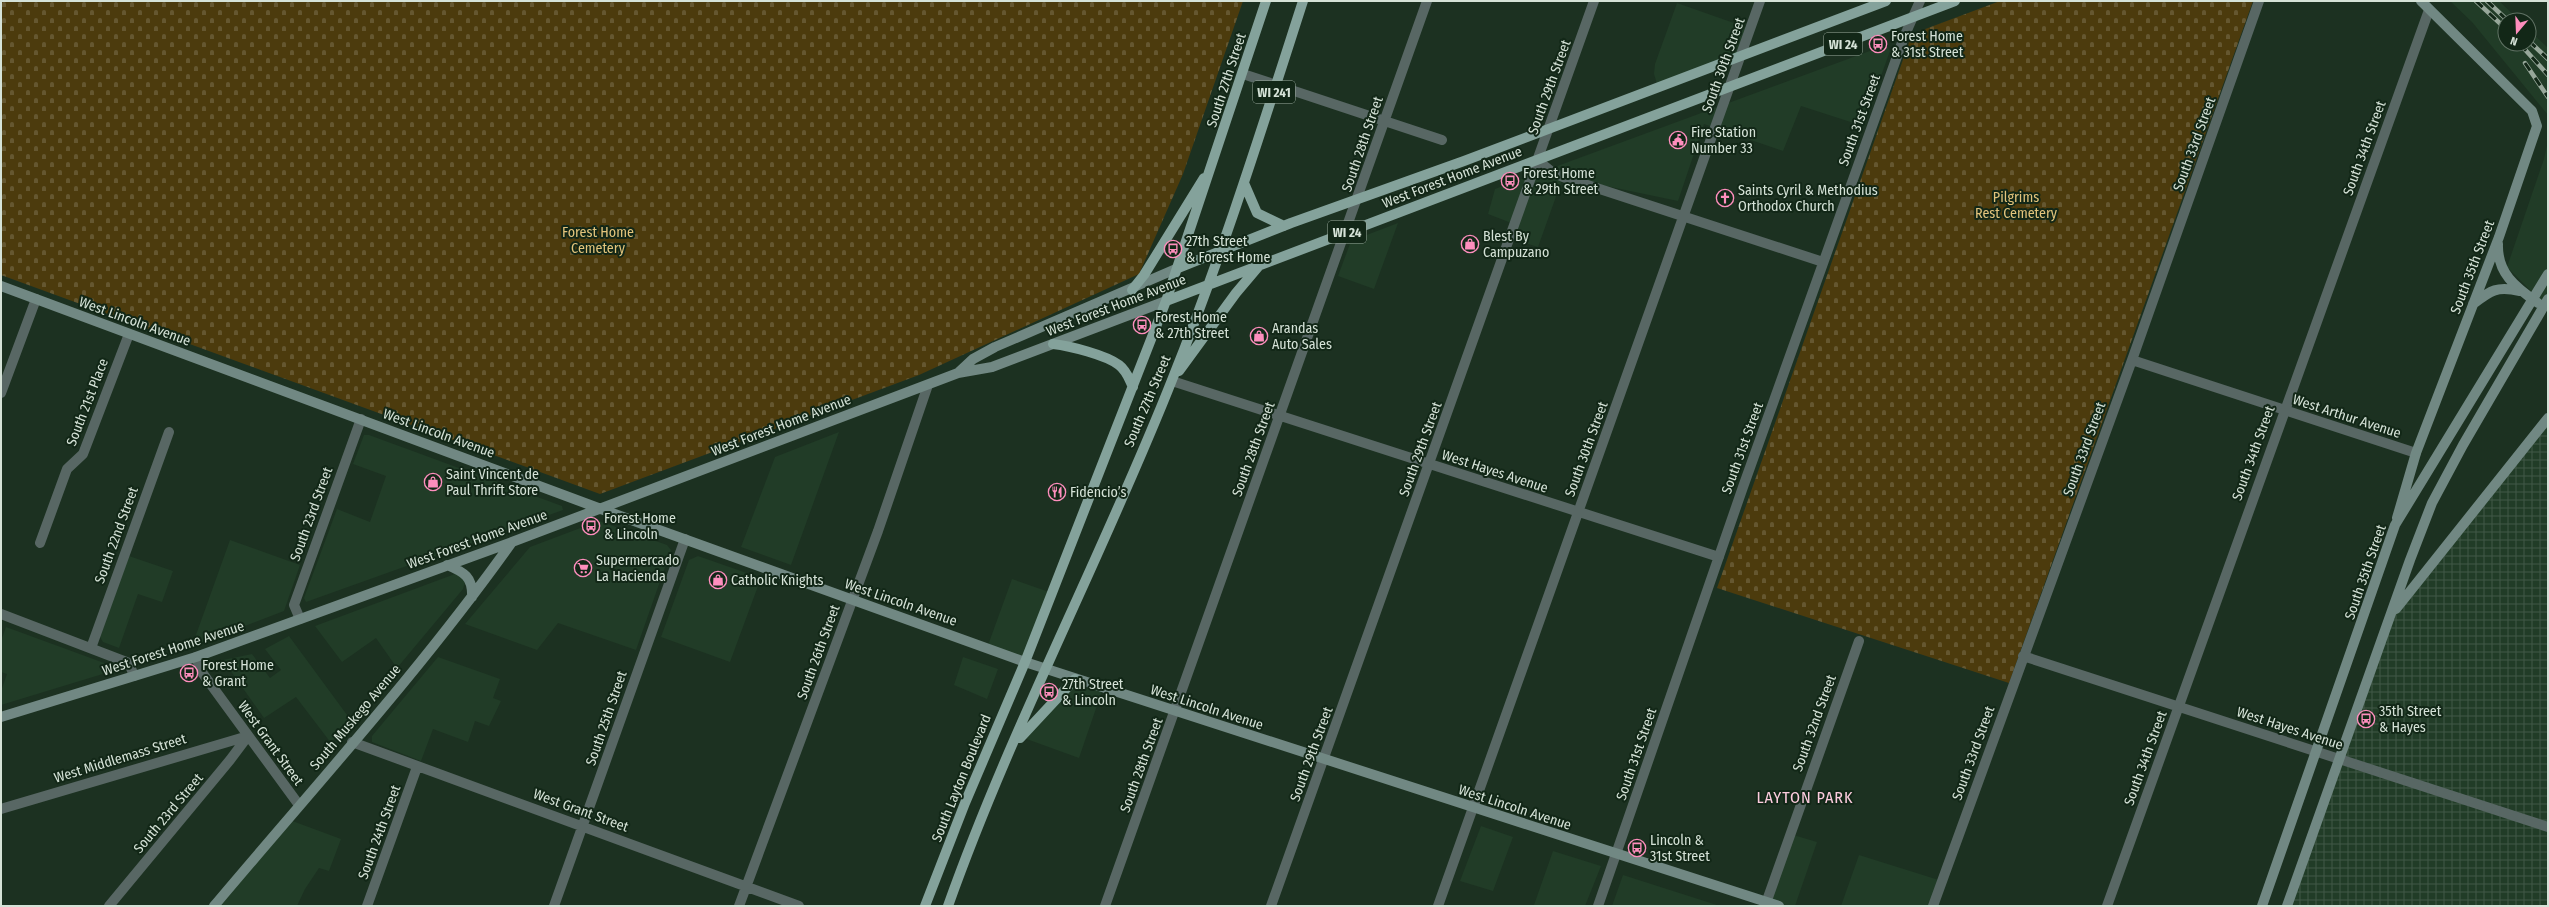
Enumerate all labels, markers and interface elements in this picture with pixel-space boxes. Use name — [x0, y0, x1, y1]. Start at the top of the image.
north arrow — [2497, 12, 2537, 52]
street label: South 30th Street — [1698, 15, 1749, 115]
place label: Forest Home & 31st Street — [1891, 28, 1964, 61]
street label: South 27th Street — [1203, 30, 1250, 130]
road number: WI 24 — [1824, 33, 1862, 55]
bus stop icon: Forest Home & 31st Street — [1868, 34, 1888, 54]
text: N — [2509, 34, 2519, 48]
street label: South 29th Street — [1524, 37, 1575, 137]
street label: South 31st Street — [1835, 71, 1884, 168]
road number: WI 241 — [1253, 81, 1295, 103]
street label: South 28th Street — [1338, 94, 1387, 194]
street label: South 33rd Street — [2170, 94, 2220, 194]
street label: South 34th Street — [2339, 98, 2390, 198]
place label: Fire Station Number 33 — [1691, 124, 1756, 157]
public building icon: Fire Station Number 33 — [1668, 130, 1688, 150]
street label: West Forest Home Avenue — [1380, 143, 1525, 212]
place label: Forest Home & 29th Street — [1523, 165, 1599, 198]
bus stop icon: Forest Home & 29th Street — [1500, 171, 1520, 191]
place label: Saints Cyril & Methodius Orthodox Church — [1738, 182, 1878, 215]
church icon: Saints Cyril & Methodius Orthodox Church — [1715, 188, 1735, 208]
park label: Pilgrims Rest Cemetery — [1975, 189, 2058, 222]
street label: South 35th Street — [2447, 217, 2498, 317]
road number: WI 24 — [1328, 221, 1366, 243]
park label: Forest Home Cemetery — [562, 224, 634, 257]
place label: Blest By Campuzano — [1483, 228, 1549, 261]
place label: 27th Street & Forest Home — [1186, 233, 1270, 266]
shop icon: Blest By Campuzano — [1460, 234, 1480, 254]
bus stop icon: 27th Street & Forest Home — [1163, 239, 1183, 259]
street label: West Forest Home Avenue — [1044, 271, 1189, 340]
street label: West Lincoln Avenue — [77, 293, 193, 350]
place label: Forest Home & 27th Street — [1155, 309, 1229, 342]
bus stop icon: Forest Home & 27th Street — [1132, 315, 1152, 335]
place label: Arandas Auto Sales — [1272, 320, 1332, 353]
shop icon: Arandas Auto Sales — [1249, 326, 1269, 346]
street label: South 27th Street — [1120, 352, 1175, 450]
street label: South 21st Place — [63, 356, 112, 448]
street label: West Forest Home Avenue — [709, 391, 854, 460]
street label: West Arthur Avenue — [2291, 391, 2403, 442]
street label: South 28th Street — [1228, 399, 1279, 499]
street label: South 29th Street — [1395, 399, 1446, 499]
street label: South 30th Street — [1561, 399, 1612, 499]
street label: South 31st Street — [1718, 399, 1767, 496]
street label: South 33rd Street — [2060, 399, 2110, 499]
street label: South 34th Street — [2228, 403, 2279, 503]
street label: West Lincoln Avenue — [381, 405, 497, 462]
street label: West Hayes Avenue — [1440, 446, 1550, 497]
street label: South 23rd Street — [287, 464, 337, 564]
place label: Saint Vincent de Paul Thrift Store — [446, 466, 539, 499]
shop icon: Saint Vincent de Paul Thrift Store — [423, 472, 443, 492]
restaurant icon: Fidencio’s — [1047, 482, 1067, 502]
street label: South 22nd Street — [91, 484, 142, 586]
place label: Fidencio’s — [1070, 484, 1127, 501]
street label: West Forest Home Avenue — [405, 506, 550, 573]
place label: Forest Home & Lincoln — [604, 510, 676, 543]
bus stop icon: Forest Home & Lincoln — [581, 516, 601, 536]
street label: South 35th Street — [2341, 522, 2390, 622]
place label: Supermercado La Hacienda — [596, 552, 679, 585]
supermarket icon: Supermercado La Hacienda — [573, 558, 593, 578]
shop icon: Catholic Knights — [708, 570, 728, 590]
place label: Catholic Knights — [731, 572, 824, 589]
street label: West Lincoln Avenue — [842, 575, 959, 630]
street label: South 26th Street — [793, 602, 844, 702]
street label: West Forest Home Avenue — [100, 617, 246, 679]
place label: Forest Home & Grant — [202, 657, 274, 690]
street label: South Muskego Avenue — [306, 661, 405, 774]
bus stop icon: Forest Home & Grant — [179, 663, 199, 683]
street label: South 25th Street — [582, 668, 631, 768]
street label: South 32nd Street — [1789, 672, 1840, 774]
place label: 27th Street & Lincoln — [1062, 676, 1124, 709]
street label: West Lincoln Avenue — [1148, 681, 1266, 734]
bus stop icon: 27th Street & Lincoln — [1039, 682, 1059, 702]
street label: West Grant Street — [234, 698, 307, 789]
street label: South 33rd Street — [1949, 703, 1999, 803]
street label: West Hayes Avenue — [2235, 703, 2345, 754]
place label: 35th Street & Hayes — [2379, 703, 2442, 736]
street label: South 29th Street — [1286, 704, 1337, 804]
street label: South 31st Street — [1613, 705, 1660, 803]
street label: South 34th Street — [2120, 708, 2171, 808]
bus stop icon: 35th Street & Hayes — [2356, 709, 2376, 729]
street label: South Layton Boulevard — [928, 712, 995, 844]
street label: South 28th Street — [1116, 715, 1167, 815]
street label: West Middlemass Street — [52, 730, 189, 787]
street label: South 23rd Street — [130, 770, 207, 857]
street label: West Lincoln Avenue — [1456, 781, 1574, 834]
street label: South 24th Street — [355, 782, 405, 882]
street label: West Grant Street — [531, 785, 631, 836]
district label: LAYTON PARK — [1756, 788, 1854, 807]
place label: Lincoln & 31st Street — [1650, 832, 1710, 865]
bus stop icon: Lincoln & 31st Street — [1627, 838, 1647, 858]

